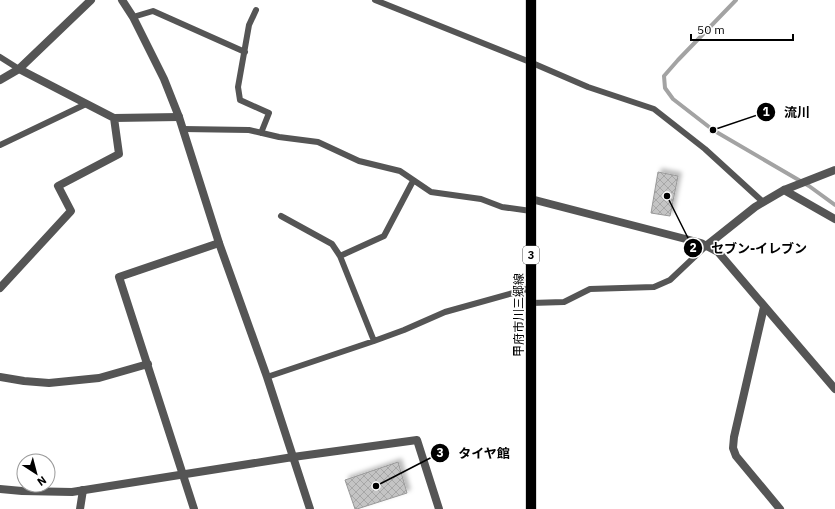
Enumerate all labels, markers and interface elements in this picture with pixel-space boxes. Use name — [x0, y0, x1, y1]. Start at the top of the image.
scale bar — [691, 16, 793, 42]
text: 50 m — [697, 22, 725, 37]
callout: 流川 — [756, 99, 818, 124]
text: 1 — [762, 104, 770, 119]
text: 流川 — [784, 104, 810, 121]
callout: セブン-イレブン — [683, 236, 815, 261]
text: 2 — [689, 240, 697, 255]
text: セブン-イレブン — [711, 240, 807, 257]
road number: 3 — [523, 246, 539, 264]
street label: 甲府市川三郷線 — [511, 273, 526, 357]
callout: タイヤ館 — [430, 440, 518, 465]
text: 3 — [436, 445, 444, 460]
text: タイヤ館 — [458, 445, 510, 462]
north arrow — [16, 453, 56, 493]
text: N — [35, 473, 49, 489]

